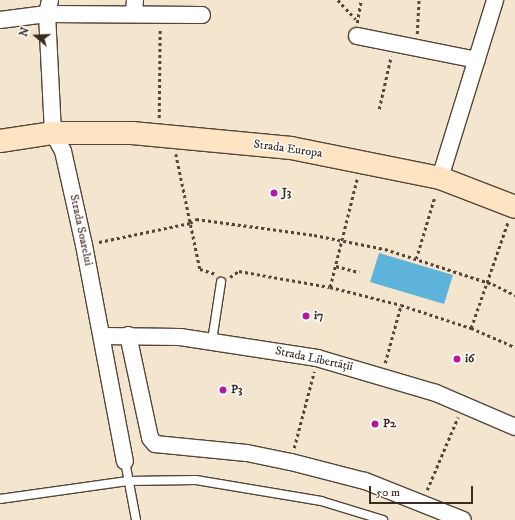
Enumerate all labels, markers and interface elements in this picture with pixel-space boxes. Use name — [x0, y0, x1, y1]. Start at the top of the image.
north arrow — [16, 16, 56, 56]
text: N — [17, 26, 33, 39]
street label: Strada Europa — [253, 137, 323, 161]
place label: J3 — [282, 186, 291, 200]
marker: J3 — [269, 188, 279, 198]
street label: Strada Soarelui — [66, 193, 96, 267]
place label: i7 — [314, 309, 323, 323]
marker: i7 — [301, 311, 311, 321]
street label: Strada Libertății — [274, 344, 354, 374]
place label: i6 — [465, 352, 474, 366]
marker: i6 — [452, 354, 462, 364]
place label: P3 — [231, 383, 242, 397]
marker: P3 — [218, 385, 228, 395]
place label: P2 — [383, 417, 396, 431]
marker: P2 — [370, 419, 380, 429]
scale bar — [371, 478, 475, 504]
text: 50 m — [376, 485, 400, 500]

